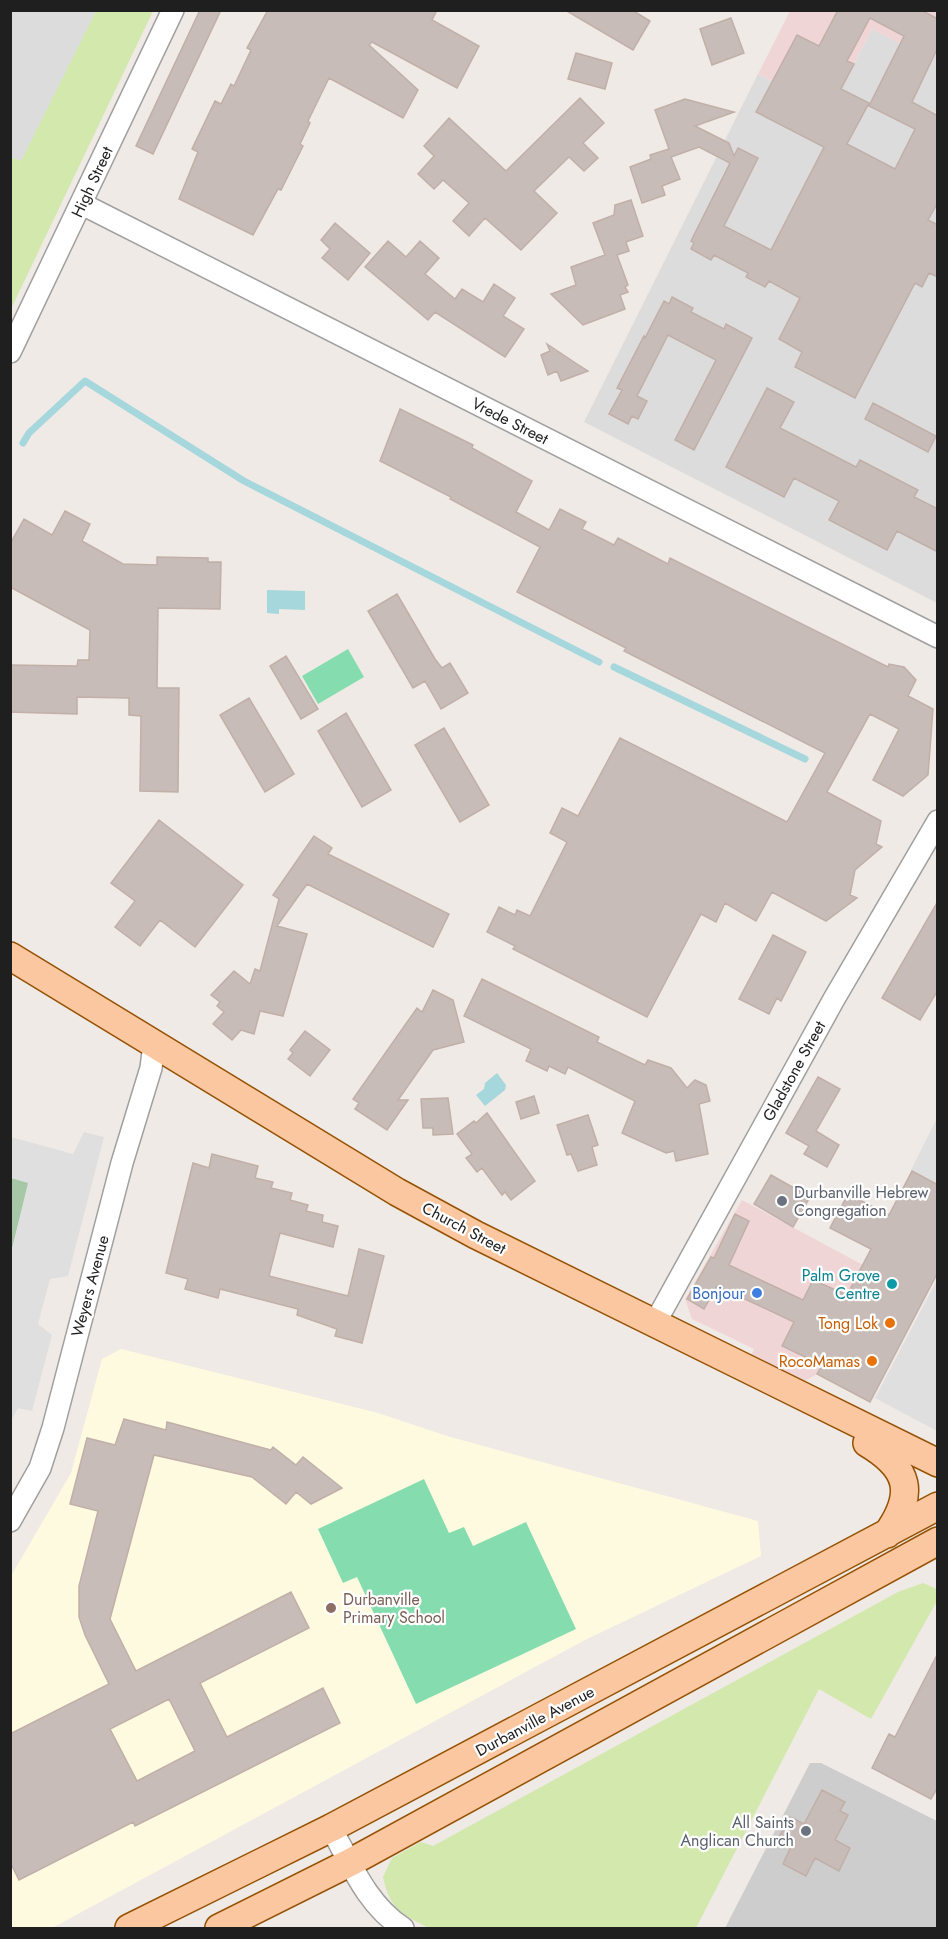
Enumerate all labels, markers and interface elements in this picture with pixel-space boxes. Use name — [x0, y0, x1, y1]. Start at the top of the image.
street label: High Street — [65, 143, 119, 221]
street label: Vrede Street — [468, 392, 552, 450]
street label: Gladstone Street — [757, 1017, 831, 1125]
place label: Durbanville Hebrew Congregation — [794, 1181, 929, 1222]
marker: Durbanville Hebrew Congregation — [775, 1194, 789, 1208]
street label: Church Street — [418, 1196, 510, 1260]
street label: Weyers Avenue — [65, 1233, 115, 1339]
place label: Palm Grove Centre — [802, 1264, 880, 1305]
marker: Palm Grove Centre — [885, 1277, 899, 1291]
place label: Bonjour — [692, 1282, 745, 1305]
marker: Bonjour — [750, 1286, 764, 1300]
place label: Tong Lok — [818, 1312, 879, 1335]
marker: Tong Lok — [883, 1316, 897, 1330]
place label: RocoMamas — [779, 1350, 860, 1373]
marker: RocoMamas — [865, 1354, 879, 1368]
place label: Durbanville Primary School — [343, 1588, 445, 1629]
marker: Durbanville Primary School — [324, 1601, 338, 1615]
street label: Durbanville Avenue — [472, 1680, 598, 1762]
place label: All Saints Anglican Church — [680, 1811, 794, 1852]
marker: All Saints Anglican Church — [799, 1824, 813, 1838]

